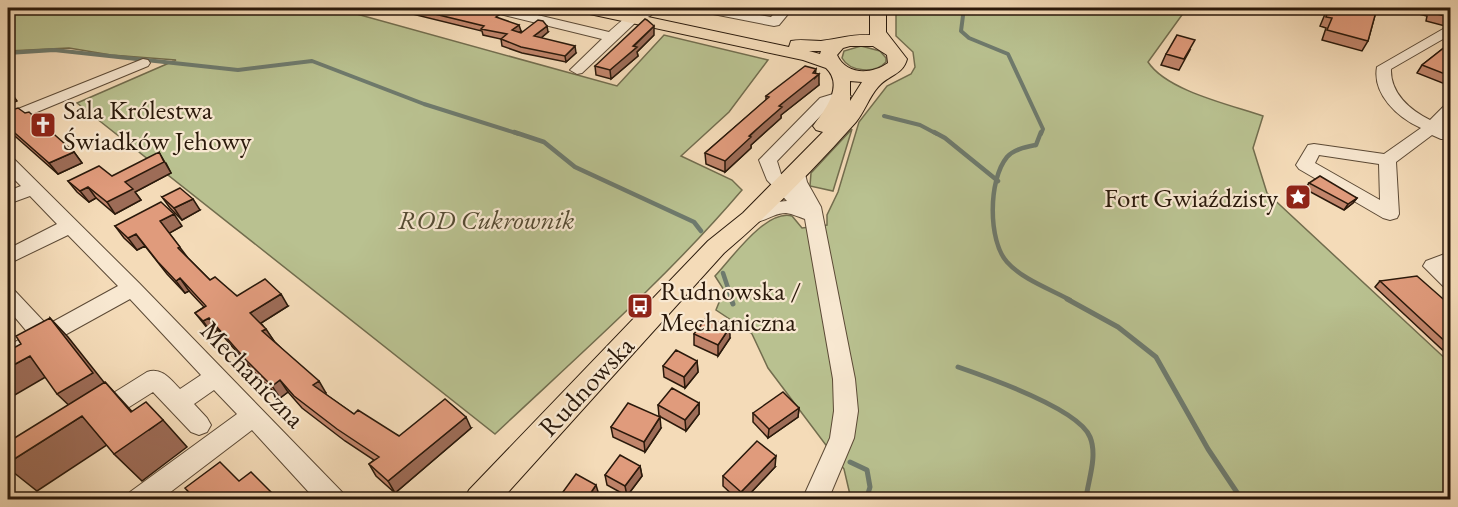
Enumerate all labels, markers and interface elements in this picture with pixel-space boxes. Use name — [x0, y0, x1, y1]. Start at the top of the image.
place label: Sala Królestwa Świadków Jehowy — [63, 92, 252, 158]
church icon: Sala Królestwa Świadków Jehowy — [28, 110, 58, 140]
place label: Fort Gwiaździsty — [1104, 180, 1278, 215]
place icon: Fort Gwiaździsty — [1283, 182, 1313, 212]
park label: ROD Cukrownik — [398, 202, 574, 237]
place label: Rudnowska / Mechaniczna — [660, 273, 801, 339]
bus stop icon: Rudnowska / Mechaniczna — [625, 291, 655, 321]
street label: Mechaniczna — [193, 313, 313, 435]
street label: Rudnowska — [531, 328, 642, 444]

